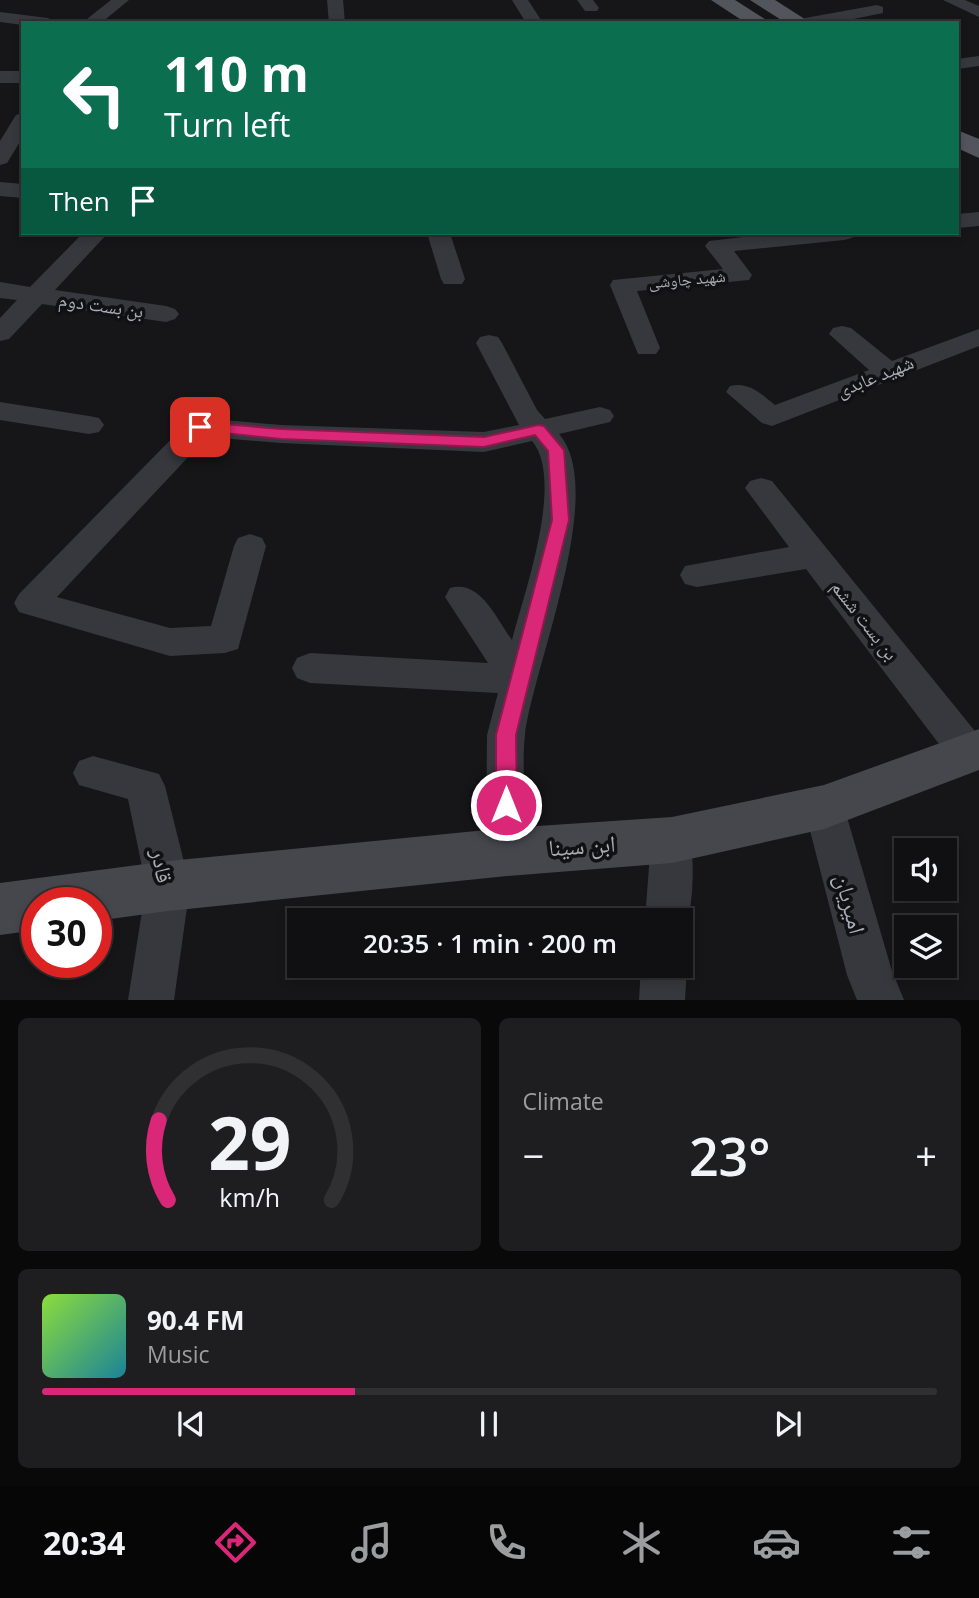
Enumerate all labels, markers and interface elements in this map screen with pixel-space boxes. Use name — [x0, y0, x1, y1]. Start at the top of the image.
text: 110 m — [164, 40, 309, 106]
icon: left — [49, 49, 140, 140]
text: Turn left — [164, 103, 290, 146]
icon: arrive — [124, 182, 162, 220]
text: Then — [49, 183, 110, 219]
street label: شهید چاوشی — [648, 265, 726, 293]
street label: بن بست دوم — [57, 286, 145, 325]
street label: شهید عابدی — [833, 349, 917, 403]
pin — [170, 397, 230, 457]
icon: arrive — [181, 408, 219, 446]
street label: بن بست ششم — [826, 575, 904, 665]
position arrow — [469, 768, 543, 842]
street label: ابن سینا — [547, 827, 617, 863]
map controls — [894, 838, 957, 978]
button: sound — [894, 838, 957, 901]
street label: قادر — [144, 845, 182, 885]
street label: امیریان — [828, 870, 874, 937]
speed limit sign: 30 — [21, 887, 112, 978]
button: layers — [894, 915, 957, 978]
text: 20:35 · 1 min · 200 m — [363, 925, 617, 961]
text: Climate — [523, 1085, 604, 1117]
text: 29 — [208, 1093, 291, 1192]
text: 23° — [689, 1120, 771, 1191]
text: − — [523, 1129, 544, 1181]
text: + — [915, 1129, 937, 1181]
text: km/h — [219, 1180, 280, 1214]
text: 90.4 FM — [147, 1302, 245, 1338]
text: Music — [147, 1338, 210, 1370]
icon: previous — [172, 1405, 210, 1443]
icon: pause — [470, 1405, 508, 1443]
icon: next — [769, 1405, 807, 1443]
icon: directions — [211, 1518, 260, 1567]
icon: music — [347, 1518, 396, 1567]
icon: phone — [482, 1518, 531, 1567]
icon: climate — [617, 1518, 666, 1567]
icon: car — [752, 1518, 801, 1567]
icon: filters — [887, 1518, 936, 1567]
text: 20:34 — [43, 1521, 125, 1564]

